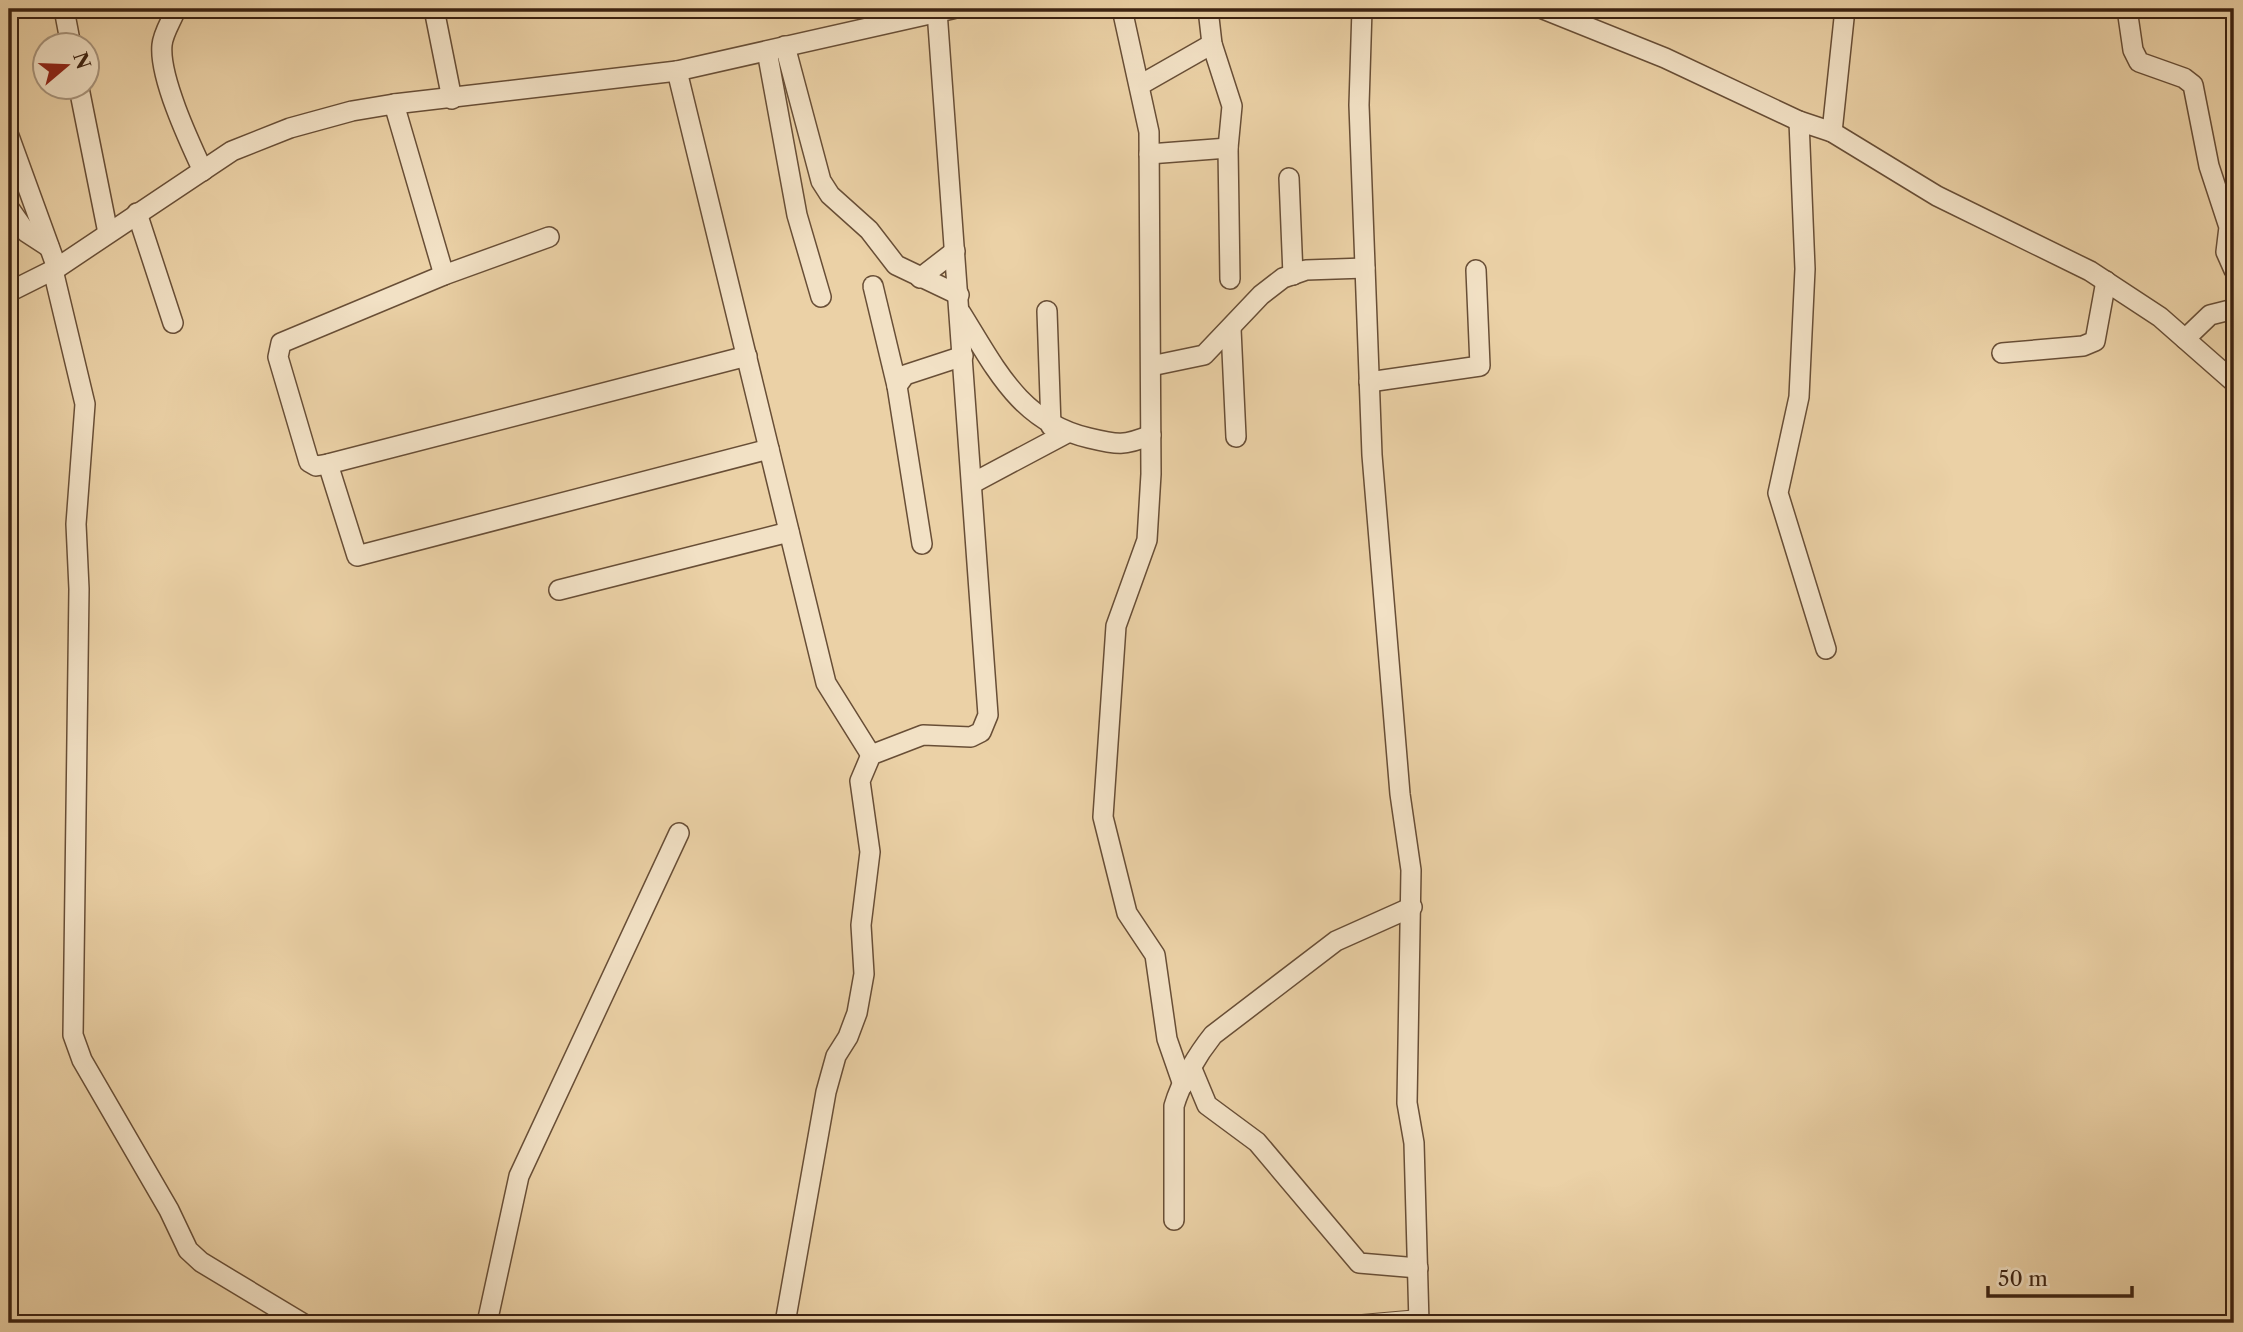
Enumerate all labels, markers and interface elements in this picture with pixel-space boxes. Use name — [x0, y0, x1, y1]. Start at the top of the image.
north arrow — [32, 32, 102, 102]
text: N — [68, 49, 95, 72]
scale bar — [1988, 1255, 2131, 1299]
text: 50 m — [1998, 1266, 2048, 1291]

